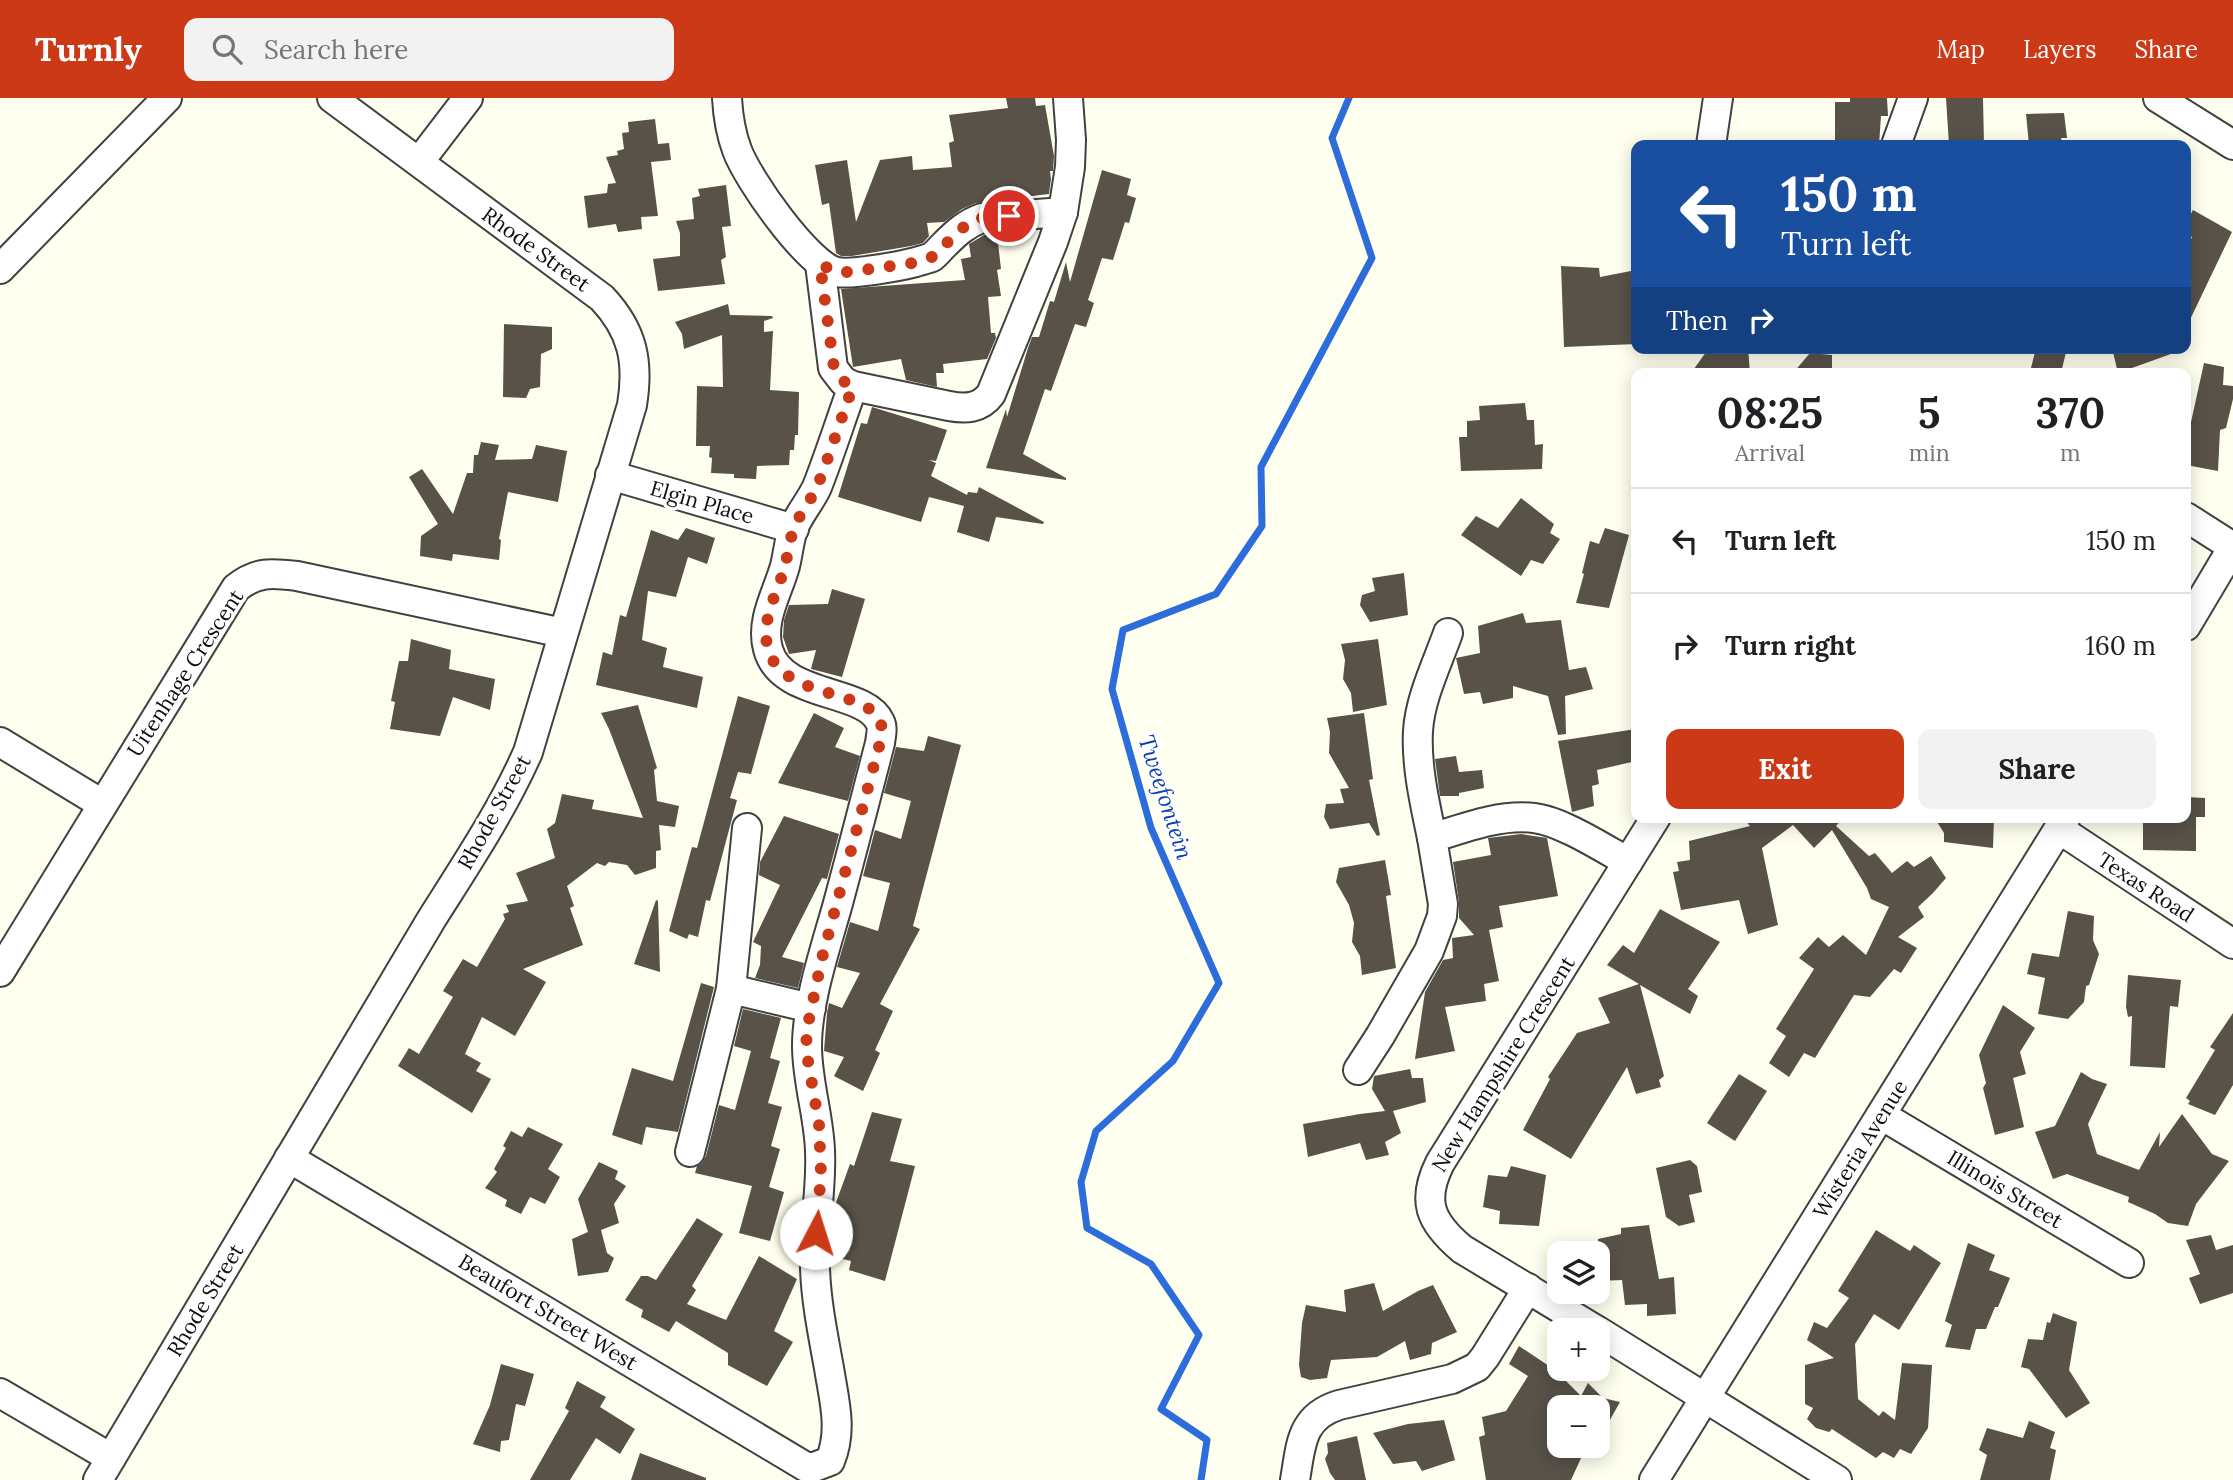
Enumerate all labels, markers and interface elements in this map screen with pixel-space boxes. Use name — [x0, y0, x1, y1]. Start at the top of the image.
search box — [184, 18, 674, 81]
text: Turnly — [35, 28, 142, 70]
icon: search — [208, 30, 246, 68]
text: Search here — [264, 33, 408, 66]
text: Map — [1936, 34, 1985, 65]
text: Layers — [2023, 34, 2096, 65]
text: Share — [2134, 34, 2198, 65]
text: 150 m — [1781, 162, 1917, 224]
icon: left — [1666, 168, 1757, 259]
pin — [979, 186, 1039, 246]
icon: arrive — [990, 197, 1028, 235]
street label: Rhode Street — [477, 201, 596, 298]
text: Turn left — [1781, 223, 1911, 264]
icon: right — [1742, 301, 1780, 339]
text: Then — [1666, 304, 1728, 337]
text: 08:25 — [1717, 386, 1823, 440]
text: 5 — [1918, 386, 1941, 440]
text: 370 — [2035, 386, 2105, 440]
text: Arrival — [1735, 438, 1805, 467]
text: min — [1909, 438, 1950, 467]
text: m — [2060, 438, 2081, 467]
street label: Elgin Place — [647, 474, 757, 530]
icon: left — [1666, 522, 1704, 560]
text: Turn left — [1725, 524, 1836, 557]
text: 150 m — [2086, 524, 2156, 557]
street label: Uitenhage Crescent — [121, 584, 250, 762]
icon: right — [1666, 627, 1704, 665]
text: Turn right — [1725, 629, 1856, 662]
text: 160 m — [2085, 629, 2156, 662]
button: Exit — [1666, 729, 1904, 809]
button: Share — [1918, 729, 2156, 809]
water label: Tweefontein — [1132, 731, 1200, 863]
street label: Rhode Street — [451, 749, 537, 874]
street label: Texas Road — [2093, 846, 2199, 928]
street label: New Hampshire Crescent — [1425, 950, 1581, 1177]
street label: Wisteria Avenue — [1807, 1075, 1913, 1223]
street label: Illinois Street — [1942, 1144, 2068, 1235]
position arrow — [779, 1196, 853, 1270]
street label: Rhode Street — [161, 1238, 250, 1361]
map controls — [1547, 1241, 1610, 1458]
button: layers — [1547, 1241, 1610, 1304]
street label: Beaufort Street West — [454, 1248, 643, 1377]
button: + — [1547, 1318, 1610, 1381]
button: − — [1547, 1395, 1610, 1458]

